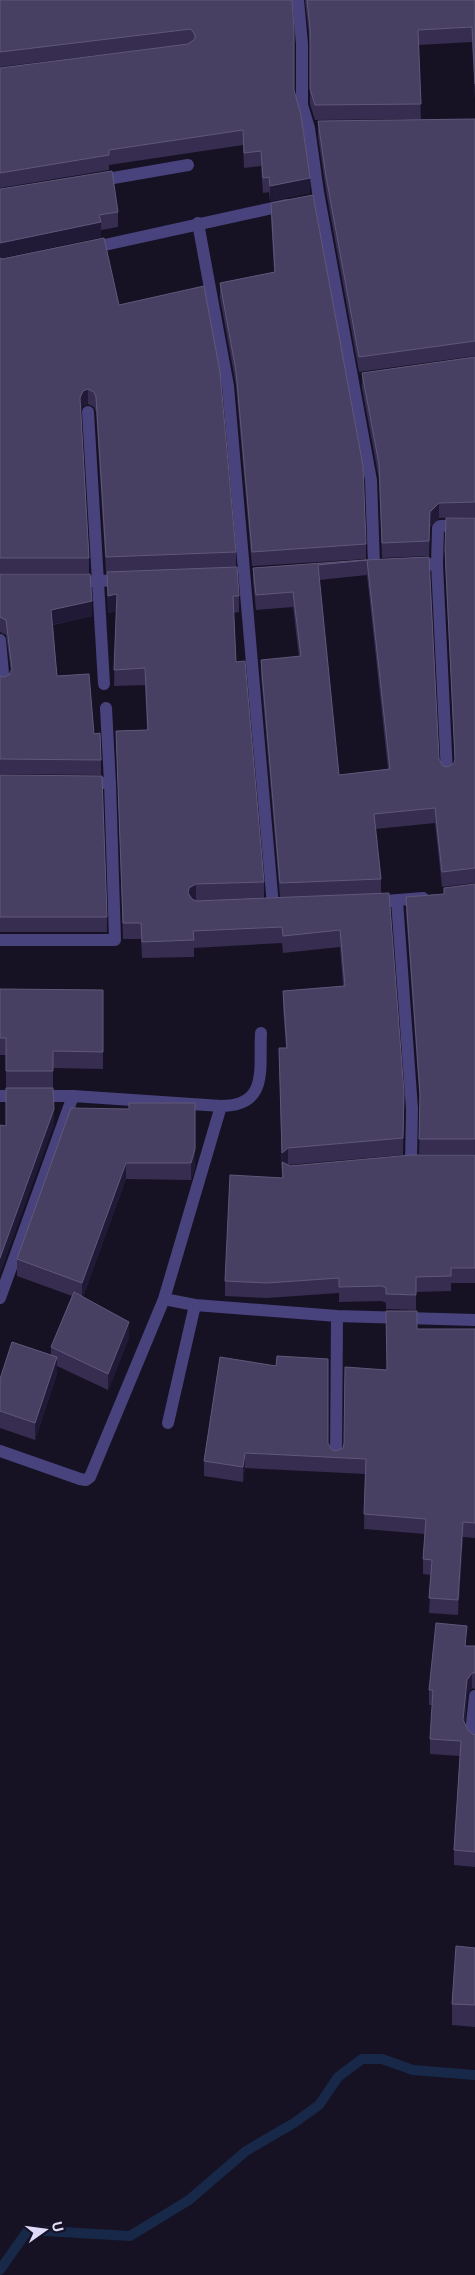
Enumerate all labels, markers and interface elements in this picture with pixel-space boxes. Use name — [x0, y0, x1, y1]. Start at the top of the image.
north arrow — [20, 2205, 70, 2255]
text: U — [49, 2220, 68, 2234]

